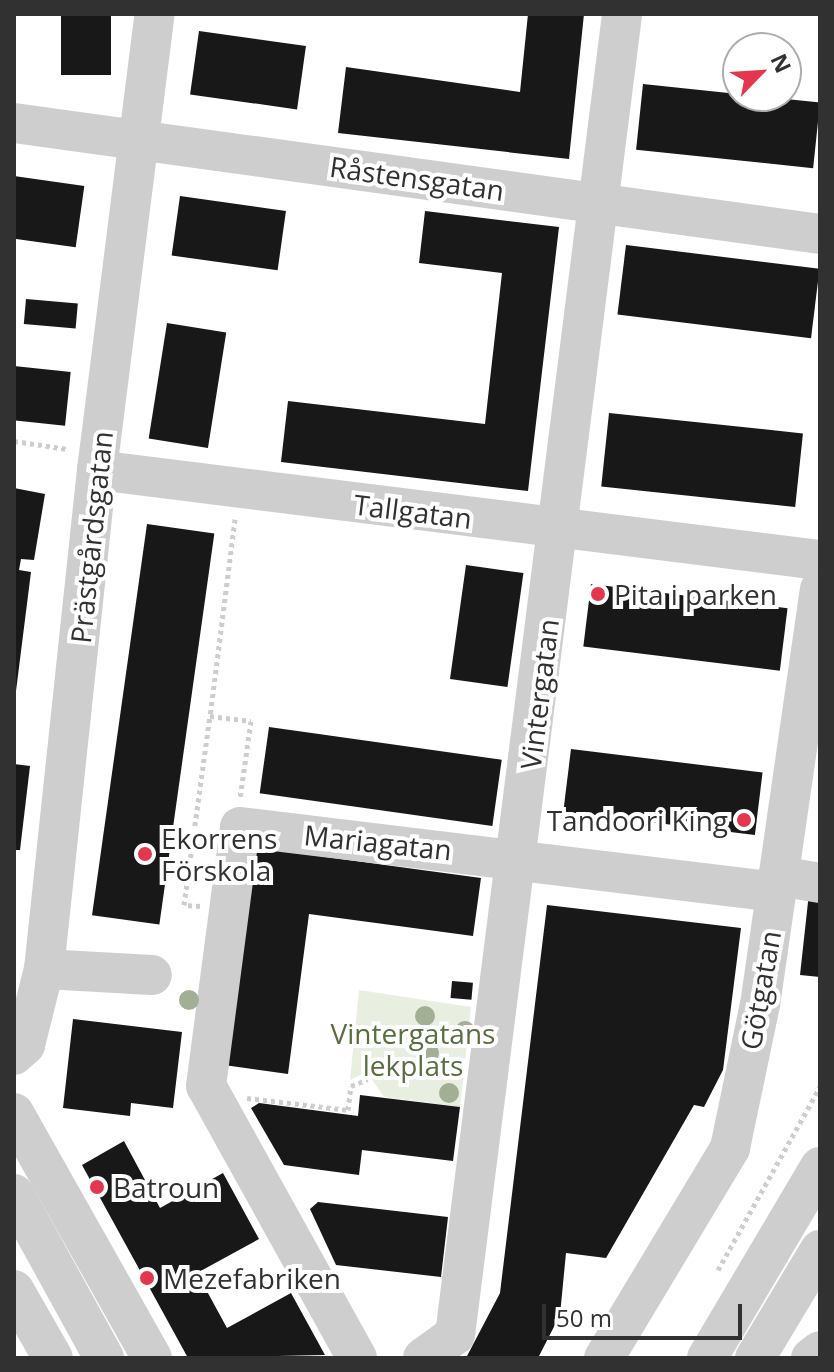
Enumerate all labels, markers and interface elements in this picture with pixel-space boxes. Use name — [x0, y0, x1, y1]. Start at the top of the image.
north arrow — [722, 32, 802, 112]
text: N — [765, 48, 799, 77]
street label: Råstensgatan — [328, 149, 506, 207]
street label: Prästgårdsgatan — [63, 429, 119, 645]
street label: Tallgatan — [352, 487, 474, 535]
place label: Pita i parken — [614, 577, 777, 611]
marker: Pita i parken — [589, 585, 607, 603]
street label: Vintergatan — [513, 617, 565, 771]
place label: Tandoori King — [547, 803, 728, 837]
marker: Tandoori King — [735, 811, 753, 829]
street label: Mariagatan — [303, 818, 453, 866]
place label: Ekorrens Förskola — [161, 821, 277, 887]
marker: Ekorrens Förskola — [136, 845, 154, 863]
street label: Götgatan — [733, 928, 787, 1052]
park label: Vintergatans lekplats — [331, 1016, 495, 1082]
place label: Batroun — [113, 1170, 219, 1204]
marker: Batroun — [88, 1178, 106, 1196]
place label: Mezefabriken — [163, 1261, 341, 1295]
marker: Mezefabriken — [138, 1269, 156, 1287]
scale bar — [546, 1288, 746, 1338]
text: 50 m — [556, 1301, 612, 1334]

